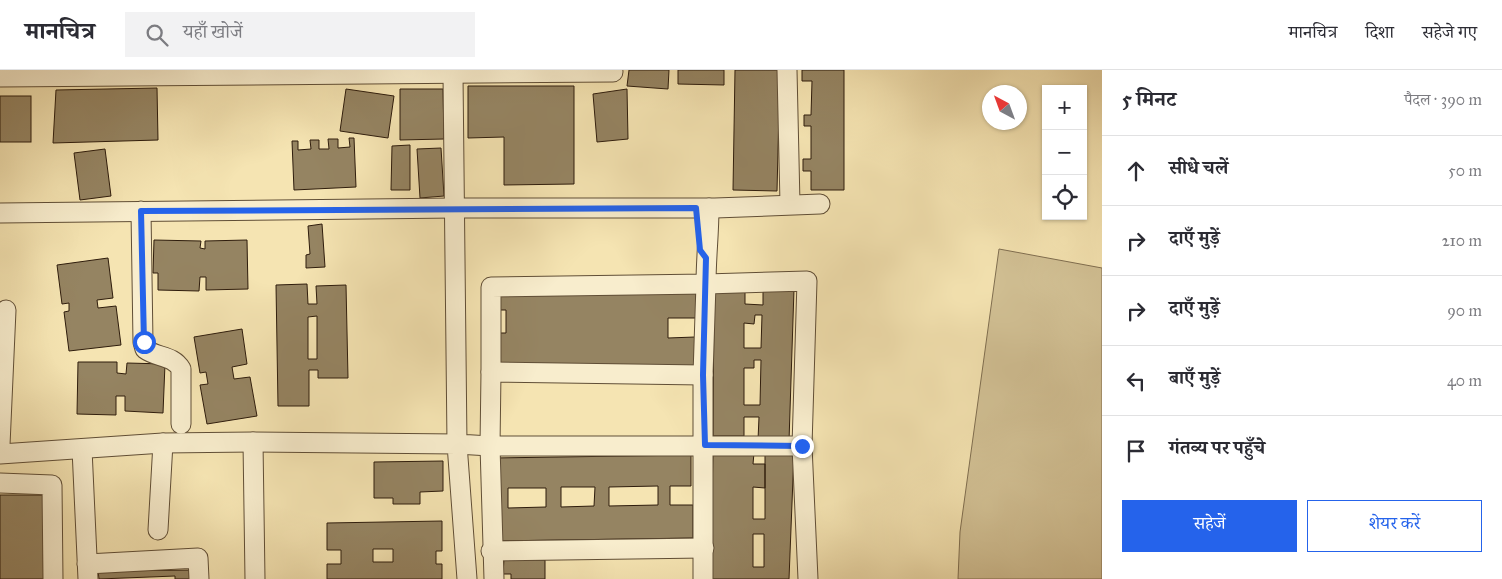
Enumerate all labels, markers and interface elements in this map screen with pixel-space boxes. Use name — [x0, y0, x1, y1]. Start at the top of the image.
search box — [125, 12, 475, 57]
text: मानचित्र — [25, 16, 95, 46]
text: यहाँ खोजें — [183, 20, 243, 43]
icon: search — [143, 21, 171, 49]
text: मानचित्र — [1289, 21, 1337, 43]
text: दिशा — [1365, 21, 1394, 43]
text: सहेजे गए — [1422, 21, 1477, 43]
north arrow — [982, 85, 1027, 130]
map controls — [1042, 85, 1087, 220]
button: + — [1042, 85, 1087, 130]
text: 5 मिनट — [1122, 86, 1176, 112]
text: पैदल · 390 m — [1404, 90, 1482, 109]
button: − — [1042, 130, 1087, 175]
text: सीधे चलें — [1169, 156, 1228, 179]
icon: ahead — [1122, 157, 1150, 185]
text: 50 m — [1448, 161, 1482, 180]
button: locate — [1042, 175, 1087, 220]
text: दाएँ मुड़ें — [1169, 226, 1220, 249]
icon: right — [1122, 227, 1150, 255]
text: 210 m — [1442, 231, 1482, 250]
text: दाएँ मुड़ें — [1169, 296, 1220, 319]
icon: right — [1122, 297, 1150, 325]
text: 90 m — [1447, 301, 1482, 320]
route start — [133, 331, 156, 354]
text: बाएँ मुड़ें — [1169, 366, 1220, 389]
icon: left — [1122, 367, 1150, 395]
text: 40 m — [1447, 371, 1482, 390]
route end — [791, 435, 814, 458]
text: गंतव्य पर पहुँचे — [1169, 436, 1265, 459]
icon: arrive — [1122, 437, 1150, 465]
button: सहेजें — [1122, 500, 1297, 552]
button: शेयर करें — [1307, 500, 1482, 552]

